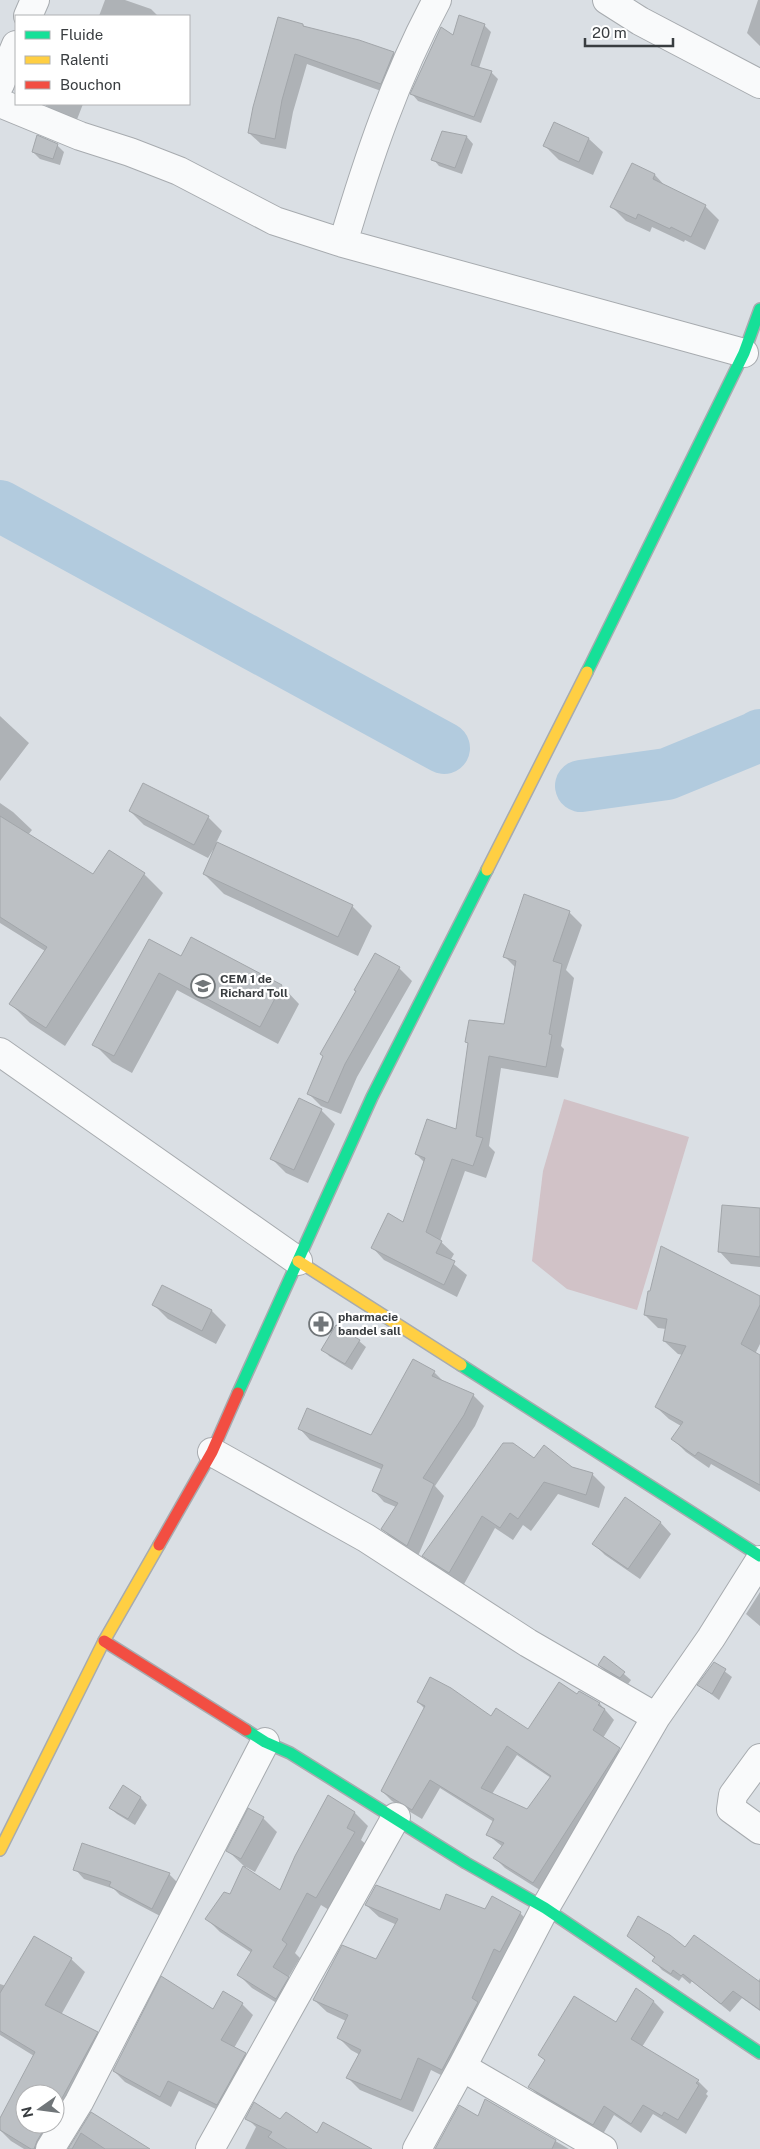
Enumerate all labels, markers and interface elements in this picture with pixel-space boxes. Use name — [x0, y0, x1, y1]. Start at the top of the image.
legend — [15, 15, 190, 105]
scale bar — [585, 15, 672, 47]
text: 20 m — [592, 24, 627, 41]
text: Fluide — [60, 26, 103, 43]
text: Ralenti — [60, 51, 109, 68]
text: Bouchon — [60, 76, 121, 93]
place label: CEM 1 de Richard Toll — [220, 972, 288, 1000]
school or university icon: CEM 1 de Richard Toll — [190, 973, 216, 999]
place label: pharmacie bandel sall — [338, 1310, 401, 1338]
pharmacy icon: pharmacie bandel sall — [308, 1311, 334, 1337]
north arrow — [15, 2084, 65, 2134]
text: N — [18, 2105, 36, 2119]

